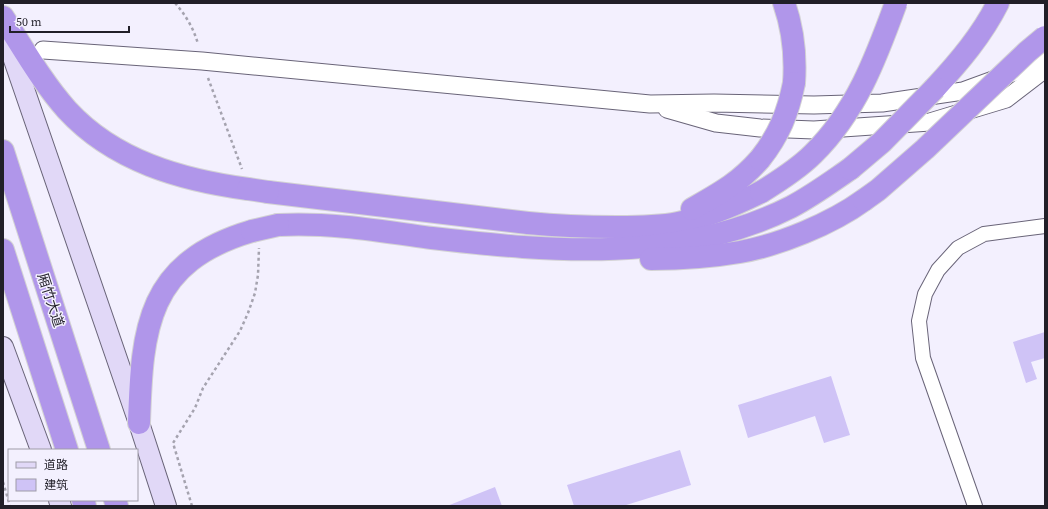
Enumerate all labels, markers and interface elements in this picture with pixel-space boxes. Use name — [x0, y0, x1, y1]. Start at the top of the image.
scale bar — [10, 8, 129, 34]
text: 50 m — [16, 14, 42, 30]
street label: 厢竹大道 — [33, 270, 69, 330]
legend — [8, 449, 138, 501]
text: 道路 — [44, 457, 68, 473]
text: 建筑 — [44, 477, 68, 493]

